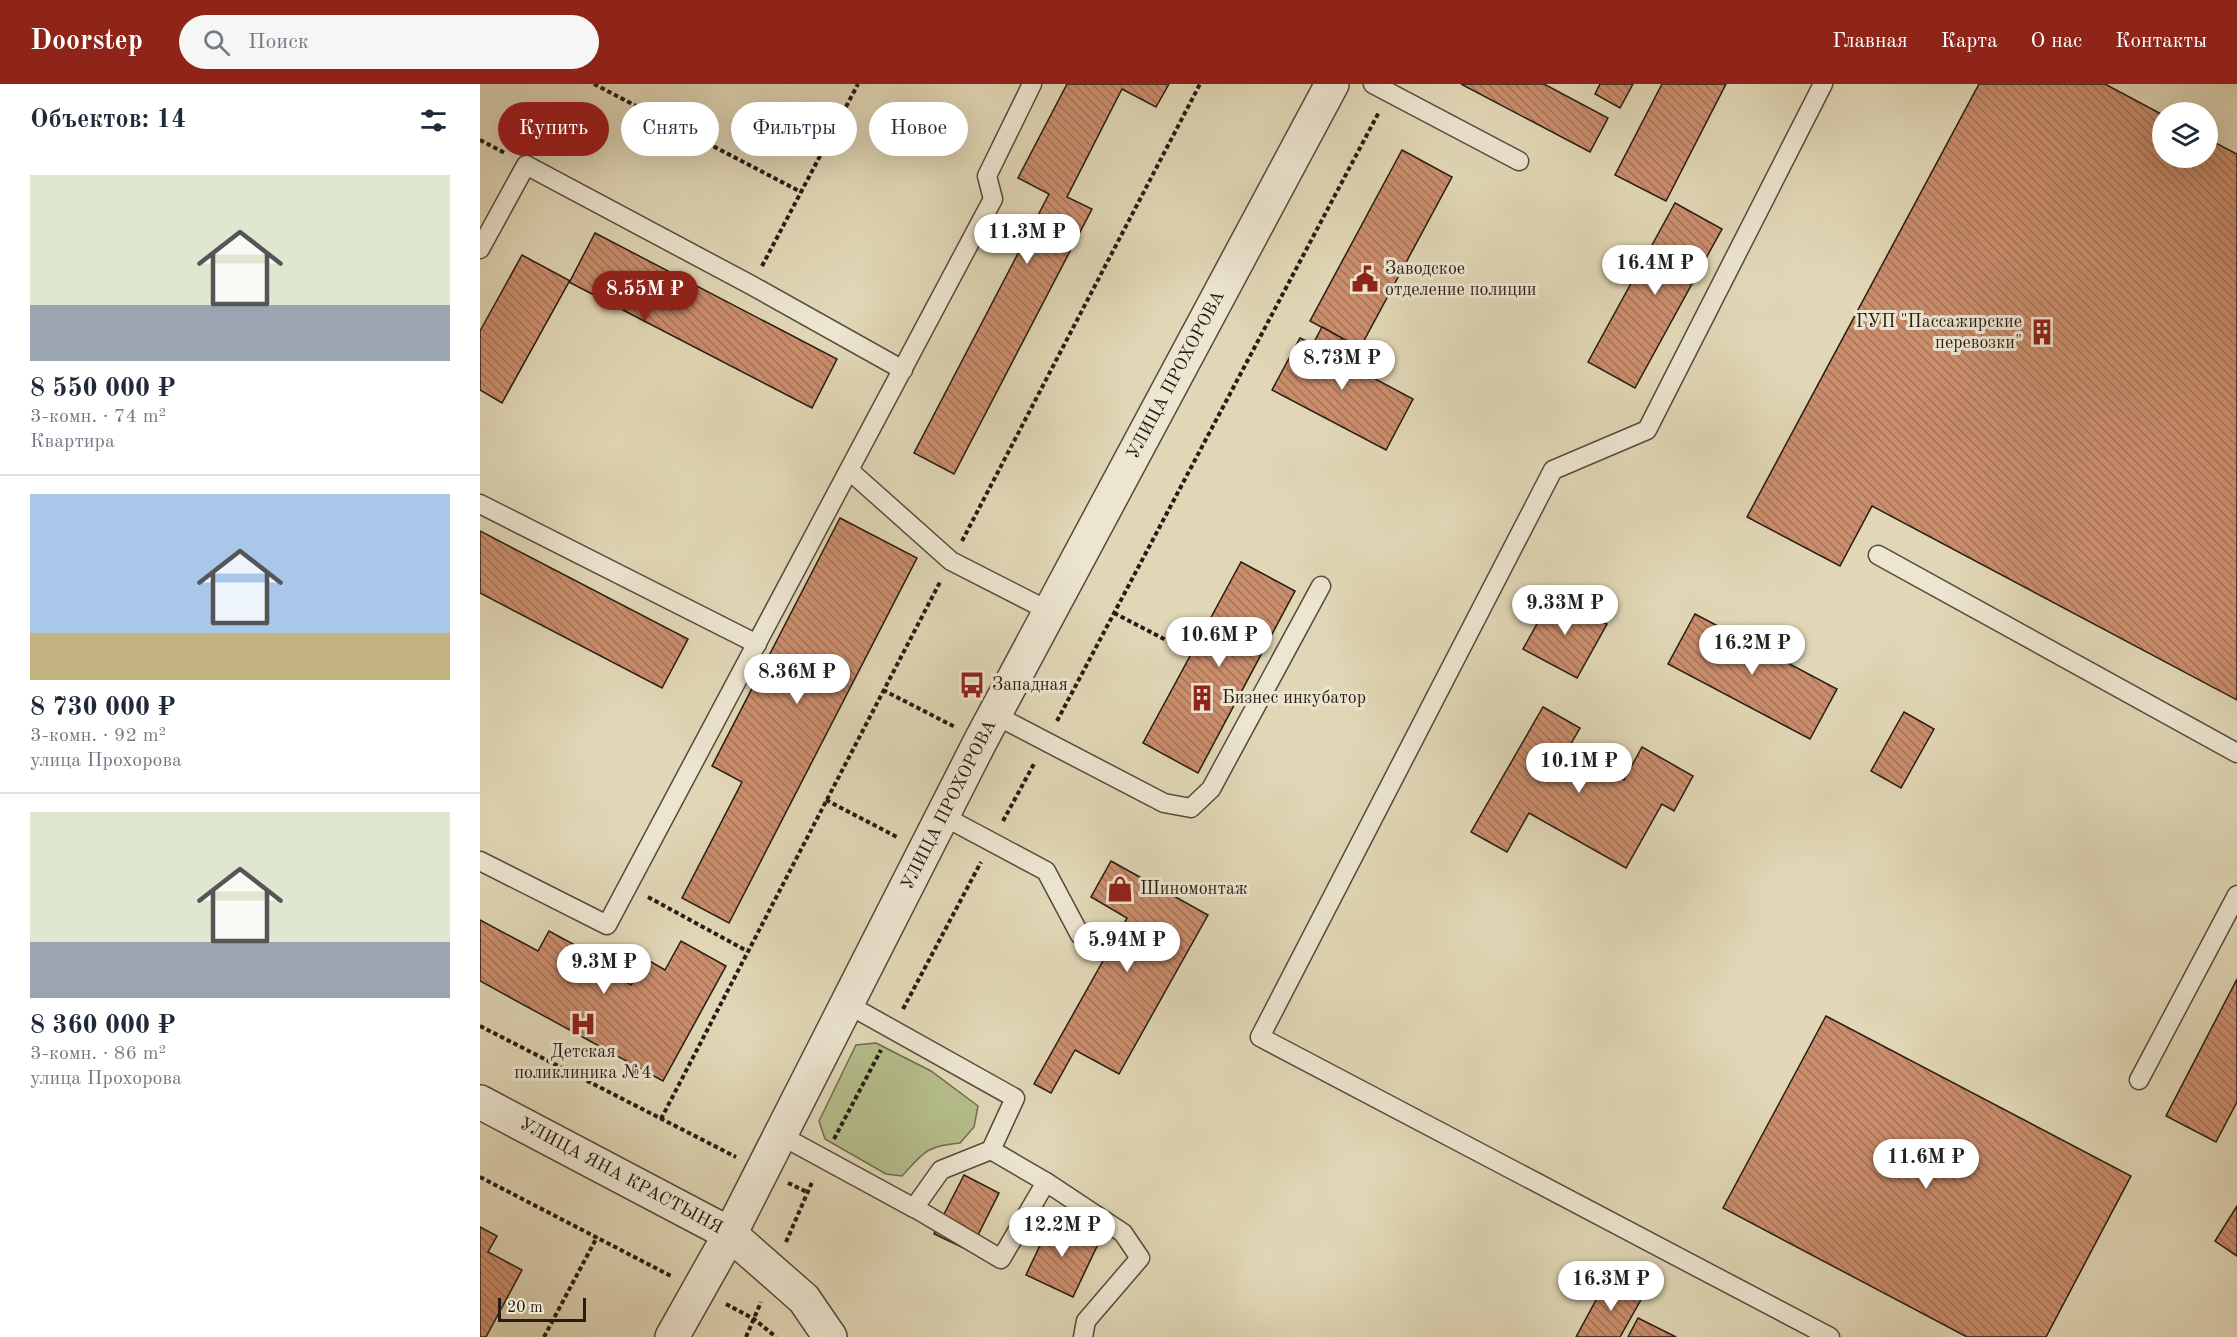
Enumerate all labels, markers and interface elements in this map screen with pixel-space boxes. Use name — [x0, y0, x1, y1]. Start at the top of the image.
search box — [179, 15, 599, 69]
icon: search — [200, 26, 233, 59]
text: Doorstep — [30, 28, 143, 56]
text: Поиск — [248, 31, 309, 53]
text: Главная — [1832, 31, 1908, 52]
text: Карта — [1941, 31, 1998, 52]
text: О нас — [2031, 31, 2082, 52]
text: Контакты — [2115, 31, 2207, 52]
chip: Купить — [498, 102, 609, 156]
chip: Снять — [621, 102, 719, 156]
chip: Фильтры — [731, 102, 857, 156]
chip: Новое — [869, 102, 968, 156]
map controls — [2152, 102, 2218, 168]
button: layers — [2152, 102, 2218, 168]
icon: filters — [417, 104, 450, 137]
text: Объектов: 14 — [30, 107, 186, 133]
icon: home — [186, 214, 294, 322]
pin: 11.3M ₽ — [972, 214, 1082, 265]
text: 11.3M ₽ — [988, 223, 1066, 243]
pin: 16.4M ₽ — [1600, 245, 1710, 296]
text: 16.4M ₽ — [1616, 254, 1694, 274]
place label: Заводское отделение полиции — [1385, 260, 1537, 299]
public building icon: Заводское отделение полиции — [1350, 264, 1380, 294]
pin: 8.55M ₽ — [590, 271, 700, 322]
text: 8.55M ₽ — [606, 280, 684, 300]
street label: УЛИЦА ПРОХОРОВА — [1124, 288, 1228, 462]
place label: ГУП "Пассажирские перевозки" — [1856, 313, 2022, 352]
building icon: ГУП "Пассажирские перевозки" — [2027, 317, 2057, 347]
pin: 8.73M ₽ — [1287, 340, 1397, 391]
text: 8.73M ₽ — [1303, 349, 1381, 369]
text: 8 550 000 ₽ — [30, 376, 176, 402]
text: 3-комн. · 74 m² — [30, 407, 166, 427]
text: Квартира — [30, 432, 115, 452]
icon: home — [186, 533, 294, 641]
pin: 9.33M ₽ — [1510, 585, 1620, 636]
text: 9.33M ₽ — [1526, 594, 1604, 614]
pin: 10.6M ₽ — [1164, 617, 1274, 668]
pin: 16.2M ₽ — [1697, 625, 1807, 676]
text: 10.6M ₽ — [1180, 626, 1258, 646]
text: 16.2M ₽ — [1713, 634, 1791, 654]
pin: 8.36M ₽ — [742, 654, 852, 705]
text: 8.36M ₽ — [758, 663, 836, 683]
bus stop icon: Западная — [957, 670, 987, 700]
place label: Западная — [992, 676, 1068, 694]
building icon: Бизнес инкубатор — [1187, 683, 1217, 713]
place label: Бизнес инкубатор — [1222, 689, 1366, 707]
text: 8 730 000 ₽ — [30, 695, 176, 721]
street label: УЛИЦА ПРОХОРОВА — [898, 717, 1000, 893]
text: 3-комн. · 92 m² — [30, 726, 166, 746]
pin: 10.1M ₽ — [1524, 743, 1634, 794]
text: улица Прохорова — [30, 751, 182, 771]
text: 10.1M ₽ — [1540, 752, 1618, 772]
icon: home — [186, 851, 294, 959]
shop icon: Шиномонтаж — [1105, 874, 1135, 904]
place label: Шиномонтаж — [1140, 880, 1248, 898]
pin: 5.94M ₽ — [1072, 922, 1182, 973]
text: 5.94M ₽ — [1088, 931, 1166, 951]
pin: 9.3M ₽ — [555, 944, 653, 995]
text: 9.3M ₽ — [571, 953, 637, 973]
hospital icon: Детская поликлиника №4 — [568, 1009, 598, 1039]
text: 8 360 000 ₽ — [30, 1013, 176, 1039]
place label: Детская поликлиника №4 — [514, 1043, 652, 1082]
text: 3-комн. · 86 m² — [30, 1044, 166, 1064]
text: улица Прохорова — [30, 1069, 182, 1089]
street label: УЛИЦА ЯНА КРАСТЫНЯ — [516, 1115, 726, 1237]
pin: 11.6M ₽ — [1871, 1139, 1981, 1190]
text: 11.6M ₽ — [1887, 1148, 1965, 1168]
pin: 12.2M ₽ — [1007, 1207, 1117, 1258]
text: 12.2M ₽ — [1023, 1216, 1101, 1236]
pin: 16.3M ₽ — [1556, 1261, 1666, 1312]
text: 16.3M ₽ — [1572, 1270, 1650, 1290]
scale bar — [498, 1295, 586, 1322]
text: 20 m — [507, 1300, 543, 1316]

